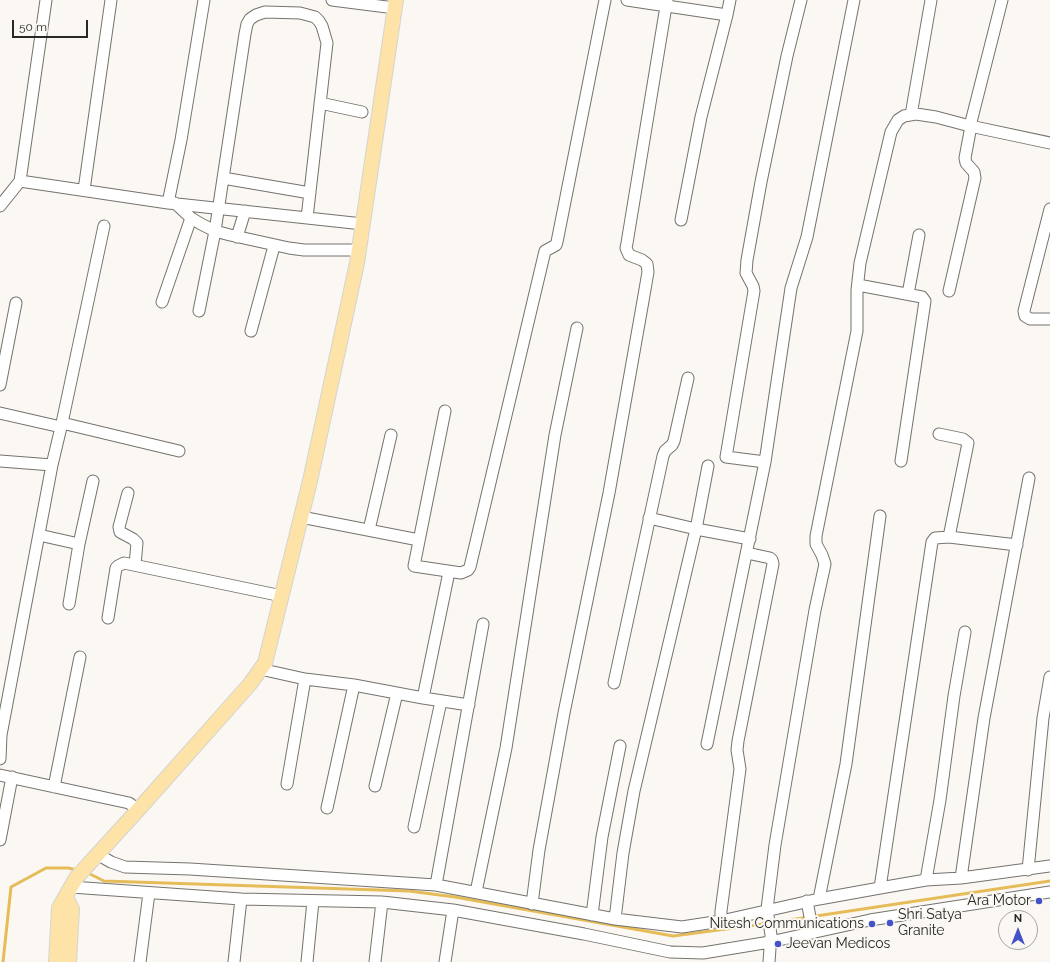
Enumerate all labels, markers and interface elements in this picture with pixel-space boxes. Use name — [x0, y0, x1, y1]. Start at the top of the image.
scale bar — [14, 12, 90, 38]
text: 50 m — [19, 20, 47, 34]
place label: Ara Motor — [967, 893, 1031, 909]
marker: Ara Motor — [1034, 896, 1044, 906]
place label: Shri Satya Granite — [898, 907, 962, 940]
north arrow — [998, 910, 1038, 950]
text: N — [1014, 912, 1022, 925]
place label: Nitesh Communications — [709, 916, 864, 932]
marker: Shri Satya Granite — [885, 918, 895, 928]
marker: Nitesh Communications — [867, 919, 877, 929]
place label: Jeevan Medicos — [786, 936, 890, 952]
marker: Jeevan Medicos — [773, 939, 783, 949]

